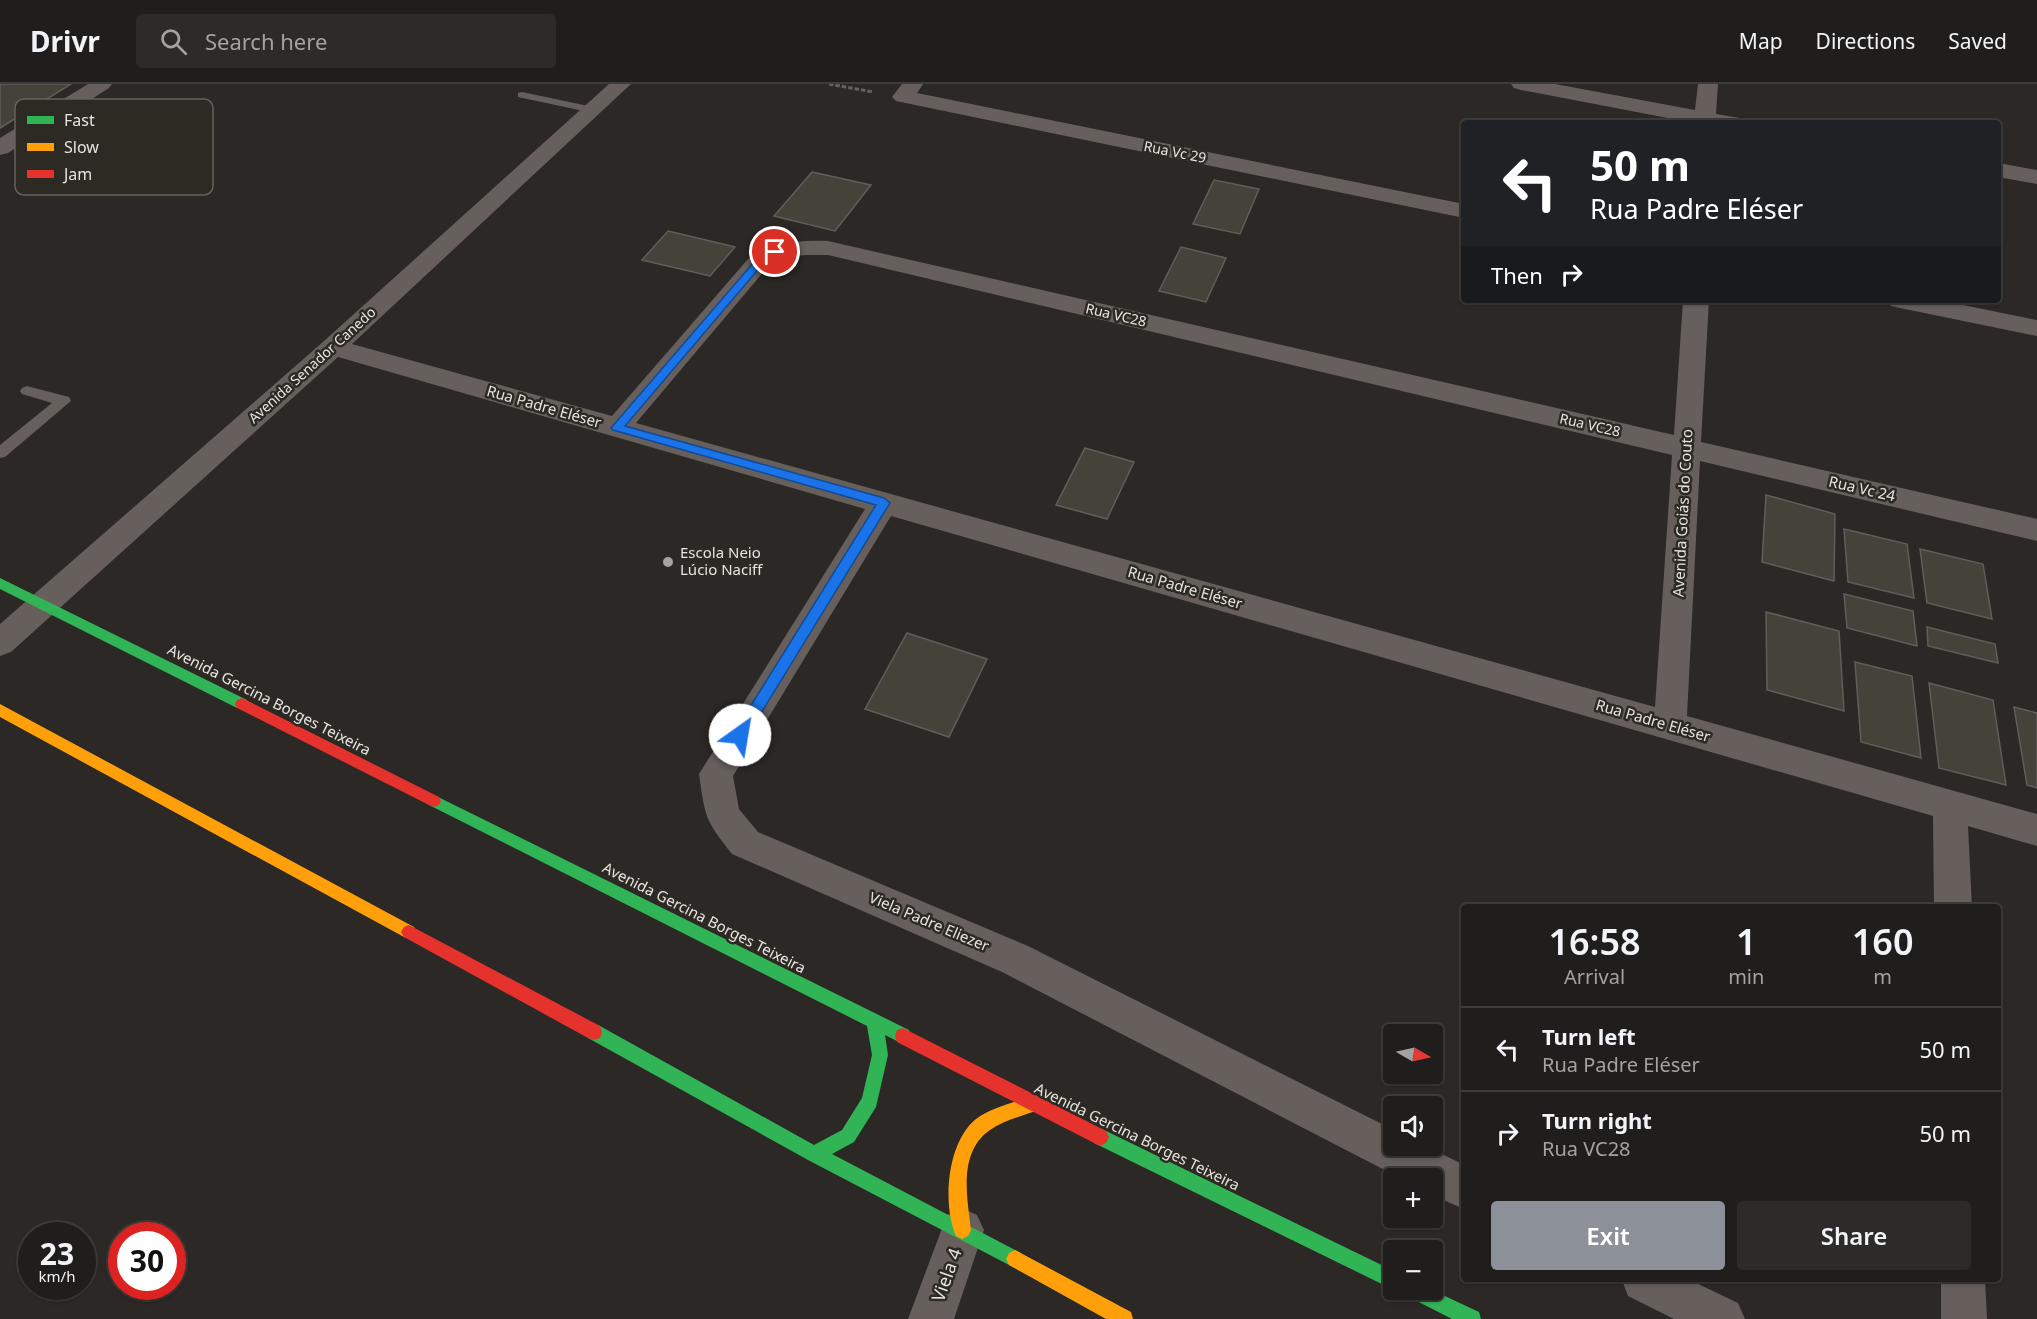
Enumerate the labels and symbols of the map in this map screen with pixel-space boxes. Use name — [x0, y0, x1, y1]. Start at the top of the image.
legend — [15, 99, 213, 195]
text: Fast — [64, 109, 95, 131]
text: Slow — [64, 136, 99, 158]
street label: Rua Vc 29 — [1142, 136, 1208, 167]
text: Jam — [62, 163, 92, 185]
pin — [749, 226, 800, 277]
street label: Rua VC28 — [1084, 298, 1148, 331]
street label: Avenida Senador Canedo — [244, 302, 379, 427]
street label: Rua Padre Eléser — [485, 380, 604, 432]
street label: Rua VC28 — [1558, 408, 1622, 441]
street label: Avenida Goiás do Couto — [1668, 428, 1696, 597]
street label: Rua Vc 24 — [1827, 471, 1898, 505]
place label: Escola Neio Lúcio Naciff — [680, 542, 763, 579]
marker: Escola Neio Lúcio Naciff — [661, 555, 675, 569]
street label: Rua Padre Eléser — [1126, 561, 1245, 613]
street label: Avenida Gercina Borges Teixeira — [164, 639, 375, 759]
street label: Rua Padre Eléser — [1594, 694, 1713, 746]
position arrow — [708, 703, 772, 767]
street label: Avenida Gercina Borges Teixeira — [599, 857, 810, 977]
street label: Viela Padre Eliezer — [866, 887, 992, 955]
north arrow — [1383, 1024, 1443, 1084]
street label: Avenida Gercina Borges Teixeira — [1032, 1078, 1243, 1195]
speed limit sign: 30 — [108, 1222, 186, 1300]
street label: Viela 4 — [925, 1245, 967, 1305]

